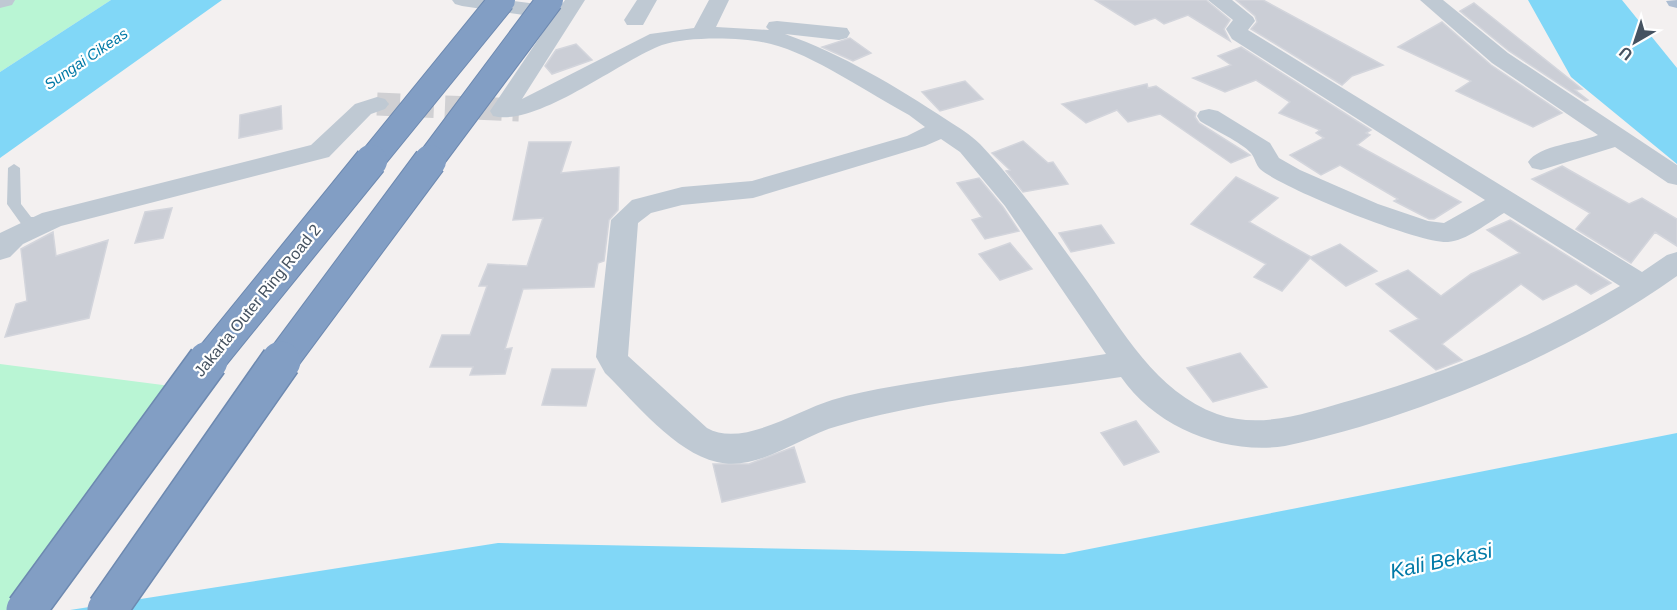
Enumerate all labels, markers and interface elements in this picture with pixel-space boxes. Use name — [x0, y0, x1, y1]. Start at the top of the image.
north arrow — [1605, 12, 1665, 72]
water label: Sungai Cikeas — [41, 24, 131, 93]
text: U — [1616, 43, 1636, 64]
street label: Jakarta Outer Ring Road 2 — [191, 221, 324, 380]
water label: Kali Bekasi — [1388, 538, 1495, 583]

